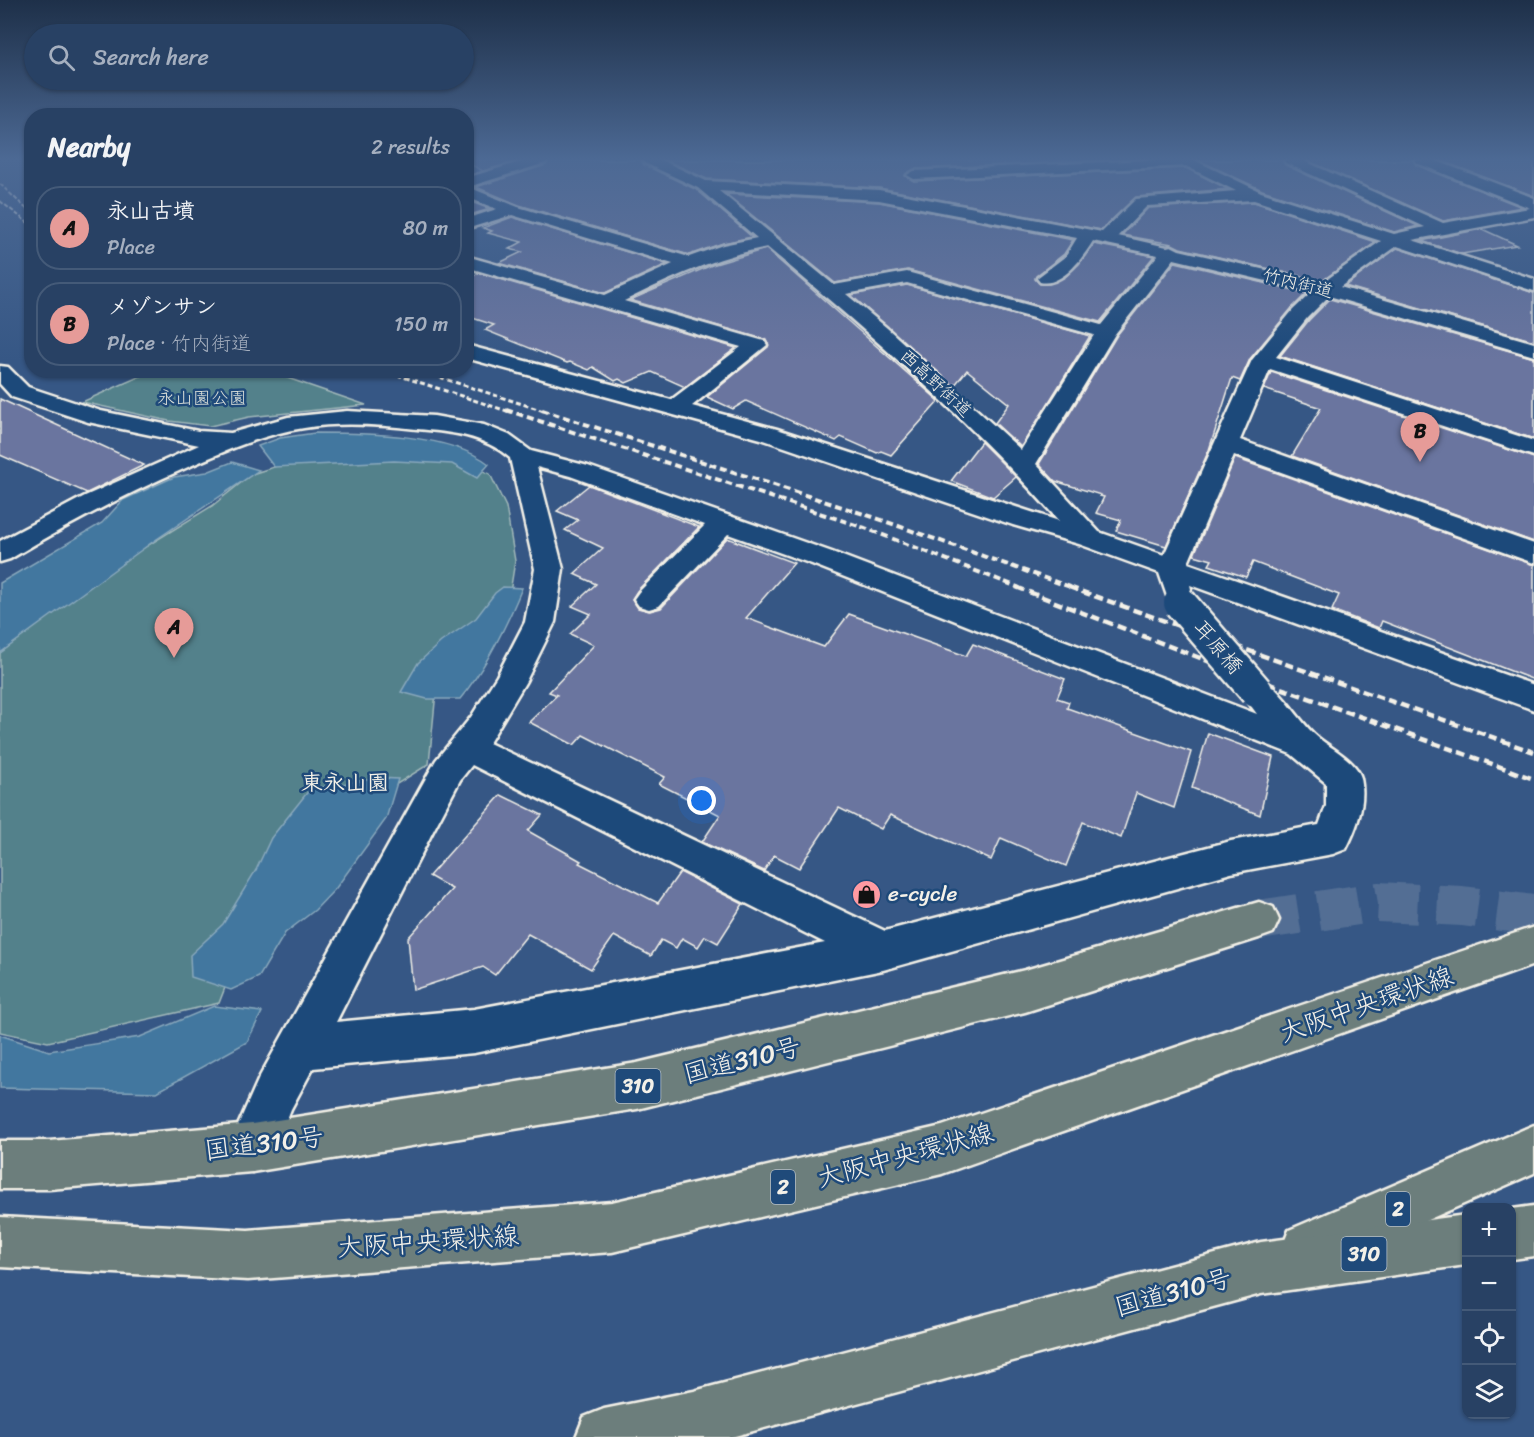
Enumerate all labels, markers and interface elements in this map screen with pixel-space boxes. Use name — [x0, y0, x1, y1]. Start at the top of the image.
search box — [24, 24, 474, 90]
text: Search here — [93, 38, 209, 77]
icon: search — [45, 41, 78, 74]
text: Nearby — [48, 124, 130, 170]
text: 2 results — [371, 130, 450, 165]
text: 永山古墳 — [107, 191, 195, 230]
text: A — [63, 211, 76, 246]
text: 80 m — [403, 211, 448, 246]
text: Place — [107, 230, 155, 265]
street label: 竹内街道 — [1259, 259, 1337, 307]
text: メゾンサン — [107, 287, 217, 326]
text: B — [63, 307, 76, 342]
text: 150 m — [394, 307, 448, 342]
text: Place · 竹内街道 — [107, 326, 251, 361]
street label: 西高野街道 — [892, 341, 980, 425]
park label: 永山園公園 — [157, 382, 247, 414]
pin: B — [1400, 412, 1440, 462]
pin: A — [154, 608, 194, 658]
street label: 耳原橋 — [1183, 611, 1253, 683]
district label: 東永山園 — [301, 763, 389, 802]
your location — [687, 786, 716, 815]
place label: e-cycle — [888, 875, 957, 913]
shop icon: e-cycle — [851, 878, 883, 910]
street label: 大阪中央環状線 — [1272, 953, 1460, 1055]
street label: 国道310号 — [678, 1023, 806, 1097]
road number: 310 — [616, 1069, 660, 1103]
street label: 大阪中央環状線 — [811, 1109, 999, 1201]
street label: 国道310号 — [202, 1113, 326, 1173]
road number: 2 — [771, 1170, 795, 1204]
road number: 2 — [1386, 1192, 1410, 1226]
map controls — [1462, 1203, 1516, 1419]
button: + — [1462, 1203, 1516, 1257]
street label: 大阪中央環状線 — [336, 1212, 520, 1270]
road number: 310 — [1342, 1237, 1386, 1271]
street label: 国道310号 — [1109, 1254, 1237, 1330]
button: − — [1462, 1257, 1516, 1311]
button: locate — [1462, 1311, 1516, 1365]
button: layers — [1462, 1365, 1516, 1419]

